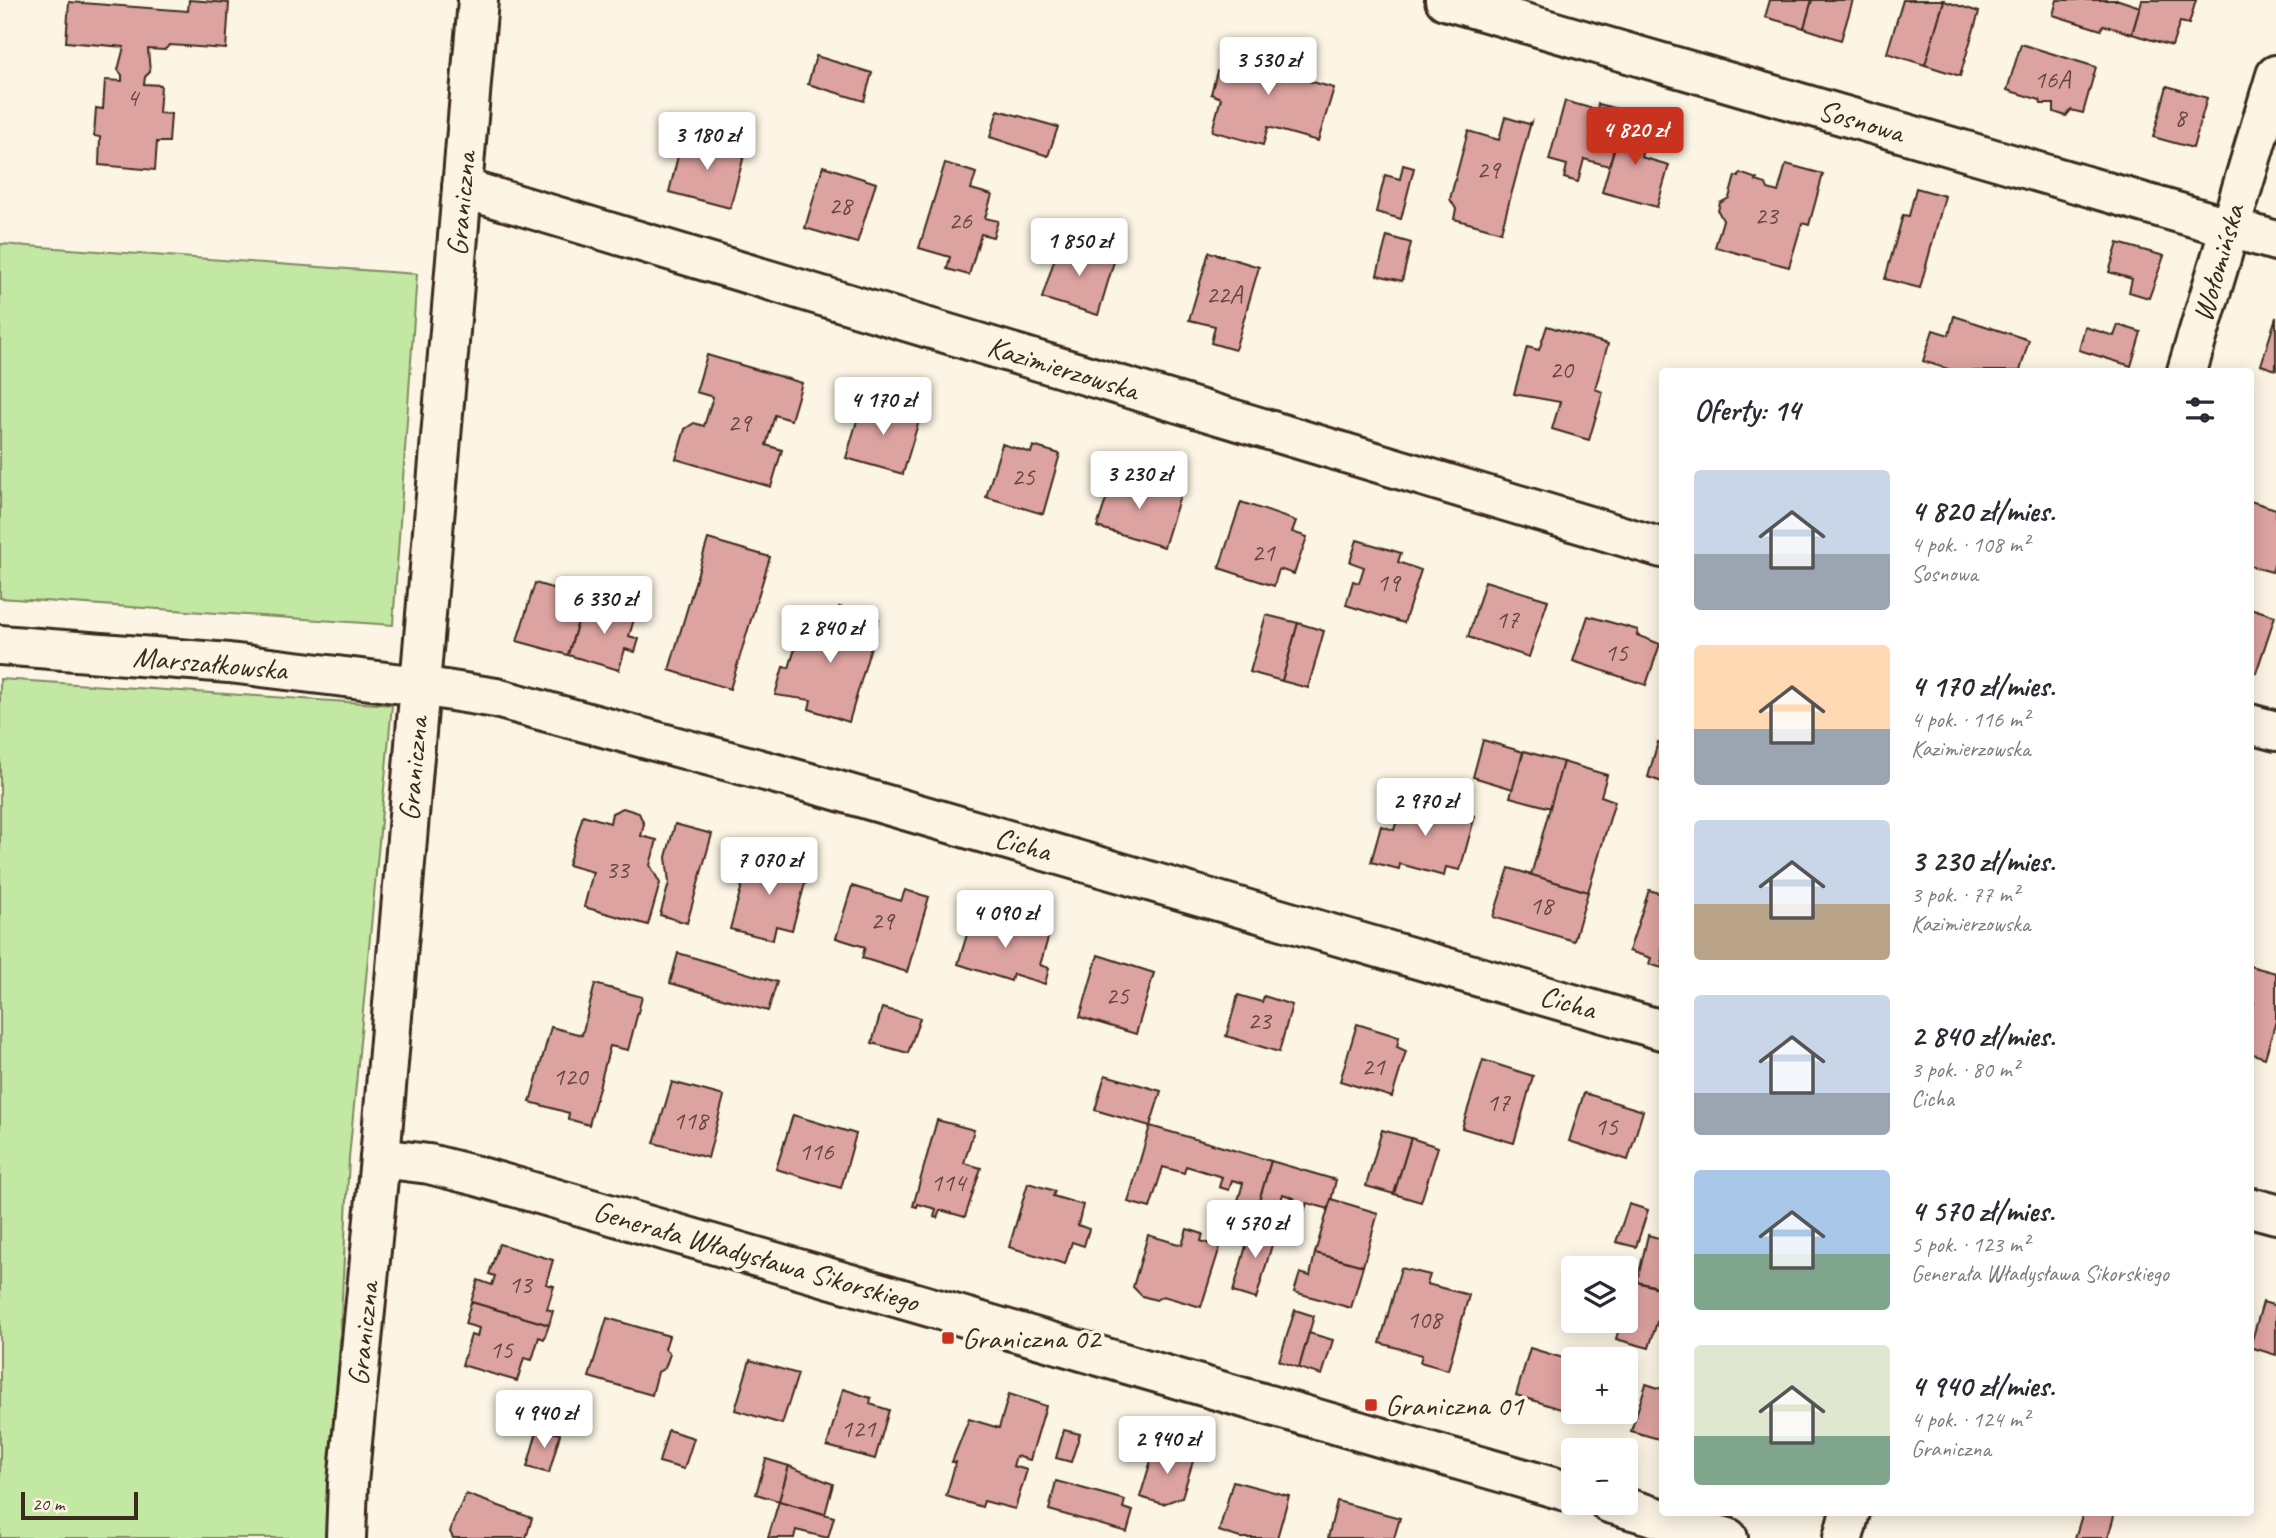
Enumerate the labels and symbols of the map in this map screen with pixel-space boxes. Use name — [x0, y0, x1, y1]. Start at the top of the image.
pin: 3 530 zł — [1196, 38, 1340, 97]
house number: 16A — [2034, 63, 2072, 96]
house number: 4 — [126, 81, 140, 114]
street label: Sosnowa — [1814, 91, 1911, 152]
house number: 8 — [2174, 101, 2188, 134]
pin: 4 820 zł — [1563, 108, 1707, 167]
pin: 3 180 zł — [635, 113, 779, 172]
street label: Graniczna — [438, 148, 485, 257]
house number: 29 — [1476, 153, 1502, 186]
house number: 28 — [828, 189, 854, 222]
street label: Wołomińska — [2183, 198, 2253, 326]
house number: 23 — [1754, 199, 1780, 232]
house number: 26 — [948, 204, 973, 237]
pin: 1 850 zł — [1007, 218, 1151, 278]
house number: 22A — [1206, 278, 1244, 311]
street label: Kazimierzowska — [983, 327, 1145, 410]
house number: 20 — [1549, 353, 1575, 386]
pin: 4 170 zł — [811, 378, 955, 437]
house number: 29 — [727, 406, 753, 439]
pin: 3 230 zł — [1067, 452, 1211, 511]
house number: 25 — [1011, 460, 1036, 493]
house number: 21 — [1251, 536, 1276, 569]
house number: 19 — [1376, 566, 1402, 599]
pin: 6 330 zł — [532, 576, 676, 636]
house number: 17 — [1495, 603, 1520, 636]
pin: 2 840 zł — [758, 606, 902, 665]
house number: 15 — [1604, 636, 1629, 669]
street label: Marszałkowska — [131, 637, 291, 689]
street label: Graniczna — [390, 713, 437, 822]
pin: 2 970 zł — [1353, 778, 1497, 838]
street label: Cicha — [991, 818, 1057, 871]
pin: 7 070 zł — [697, 838, 841, 897]
house number: 33 — [605, 853, 631, 886]
house number: 18 — [1529, 889, 1555, 922]
pin: 4 090 zł — [933, 890, 1077, 950]
house number: 29 — [870, 904, 896, 937]
street label: Cicha — [1536, 976, 1602, 1029]
house number: 25 — [1105, 979, 1130, 1012]
house number: 23 — [1247, 1004, 1273, 1037]
house number: 21 — [1361, 1050, 1386, 1083]
house number: 120 — [552, 1060, 590, 1093]
house number: 17 — [1486, 1086, 1511, 1119]
house number: 118 — [672, 1104, 710, 1137]
house number: 15 — [1594, 1110, 1619, 1143]
house number: 116 — [798, 1135, 835, 1168]
house number: 114 — [930, 1166, 968, 1199]
street label: Generała Władysława Sikorskiego — [589, 1191, 924, 1321]
pin: 4 570 zł — [1183, 1200, 1327, 1260]
house number: 13 — [508, 1268, 534, 1301]
street label: Graniczna — [339, 1278, 388, 1388]
house number: 108 — [1406, 1303, 1444, 1336]
place label: Graniczna 02 — [962, 1319, 1103, 1357]
marker: Graniczna 02 — [940, 1330, 956, 1346]
house number: 15 — [489, 1333, 514, 1366]
place label: Graniczna 01 — [1385, 1386, 1525, 1424]
pin: 4 940 zł — [472, 1390, 616, 1450]
marker: Graniczna 01 — [1363, 1397, 1379, 1413]
house number: 121 — [840, 1412, 877, 1445]
pin: 2 940 zł — [1095, 1416, 1239, 1476]
scale bar — [21, 1489, 138, 1521]

